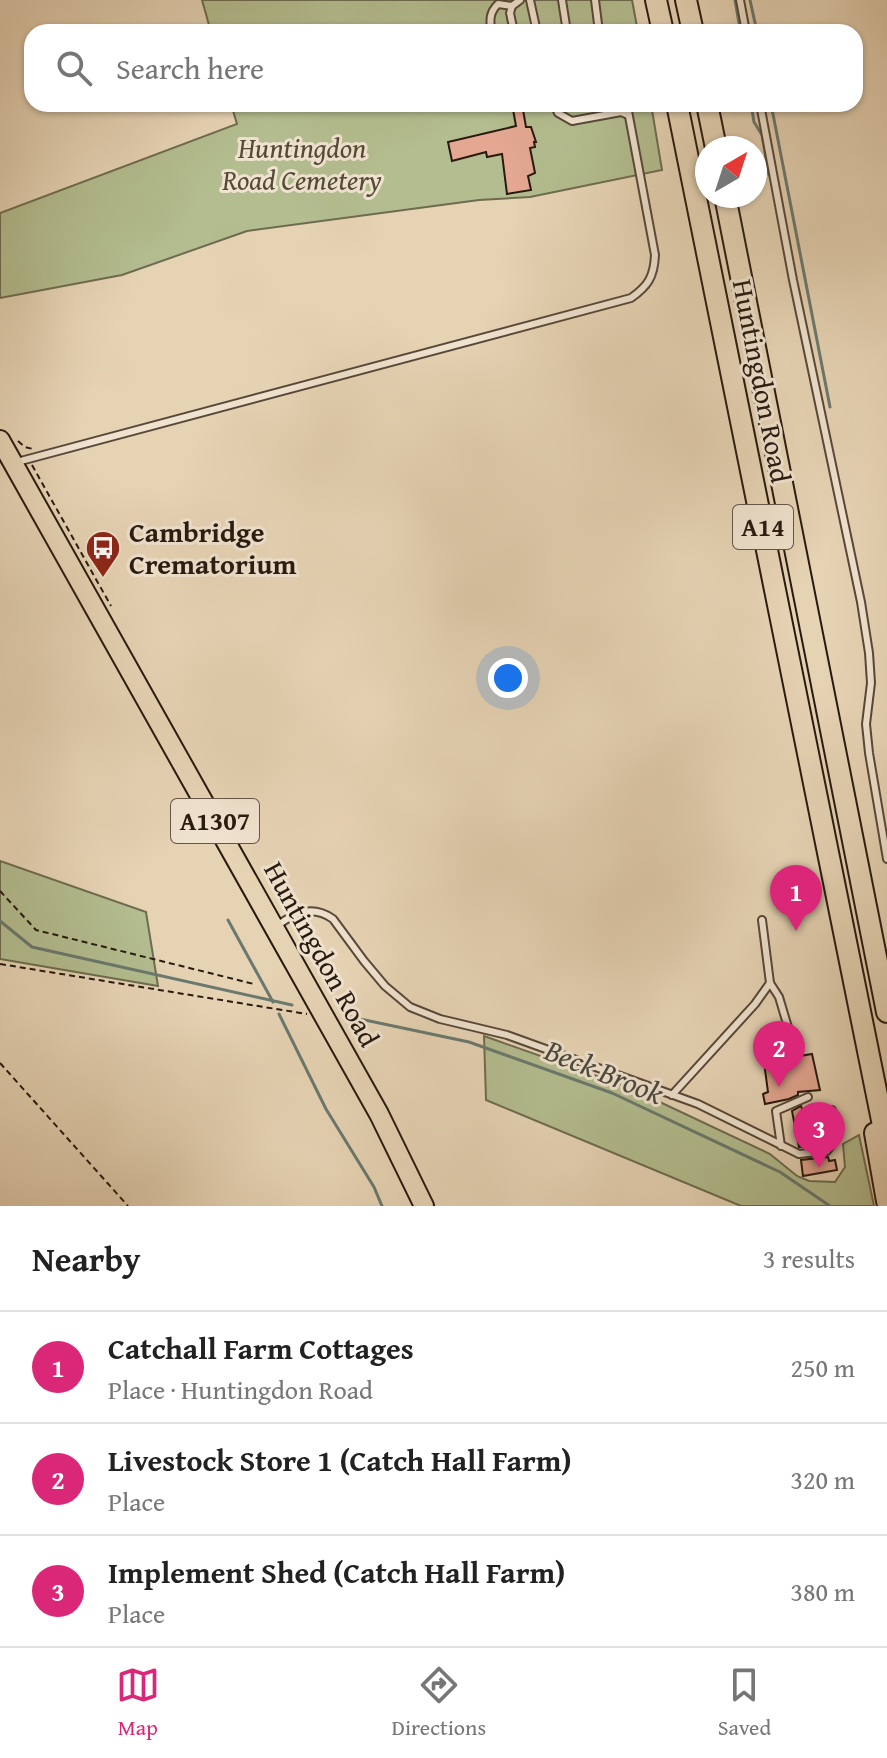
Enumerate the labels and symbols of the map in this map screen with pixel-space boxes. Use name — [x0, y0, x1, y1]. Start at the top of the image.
park label: Huntingdon Road Cemetery — [221, 127, 382, 200]
north arrow — [695, 136, 767, 208]
street label: Huntingdon Road — [723, 276, 802, 486]
road number: A14 — [733, 505, 793, 549]
place label: Cambridge Crematorium — [129, 511, 296, 584]
bus stop icon: Cambridge Crematorium — [84, 529, 122, 579]
your location — [488, 658, 528, 698]
road number: A1307 — [171, 799, 259, 843]
street label: Huntingdon Road — [254, 853, 390, 1054]
pin: 1 — [770, 865, 822, 931]
pin: 2 — [753, 1021, 805, 1087]
water label: Beck Brook — [538, 1027, 670, 1115]
pin: 3 — [793, 1102, 845, 1168]

